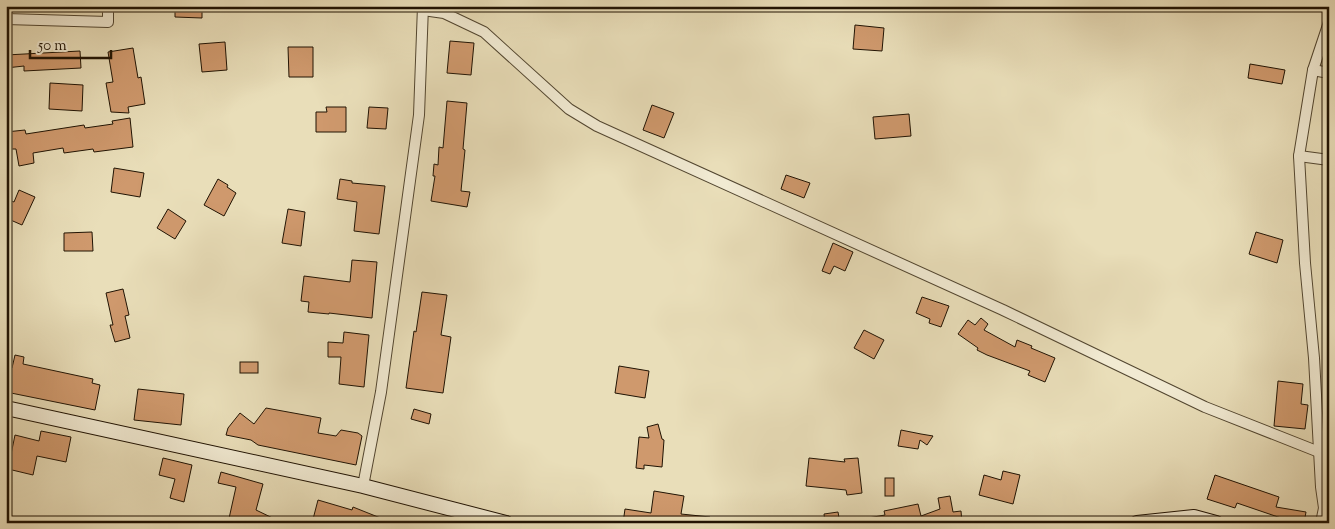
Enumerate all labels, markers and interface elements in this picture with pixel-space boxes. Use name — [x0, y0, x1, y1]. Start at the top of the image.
scale bar — [30, 28, 111, 60]
text: 50 m — [37, 36, 67, 57]

